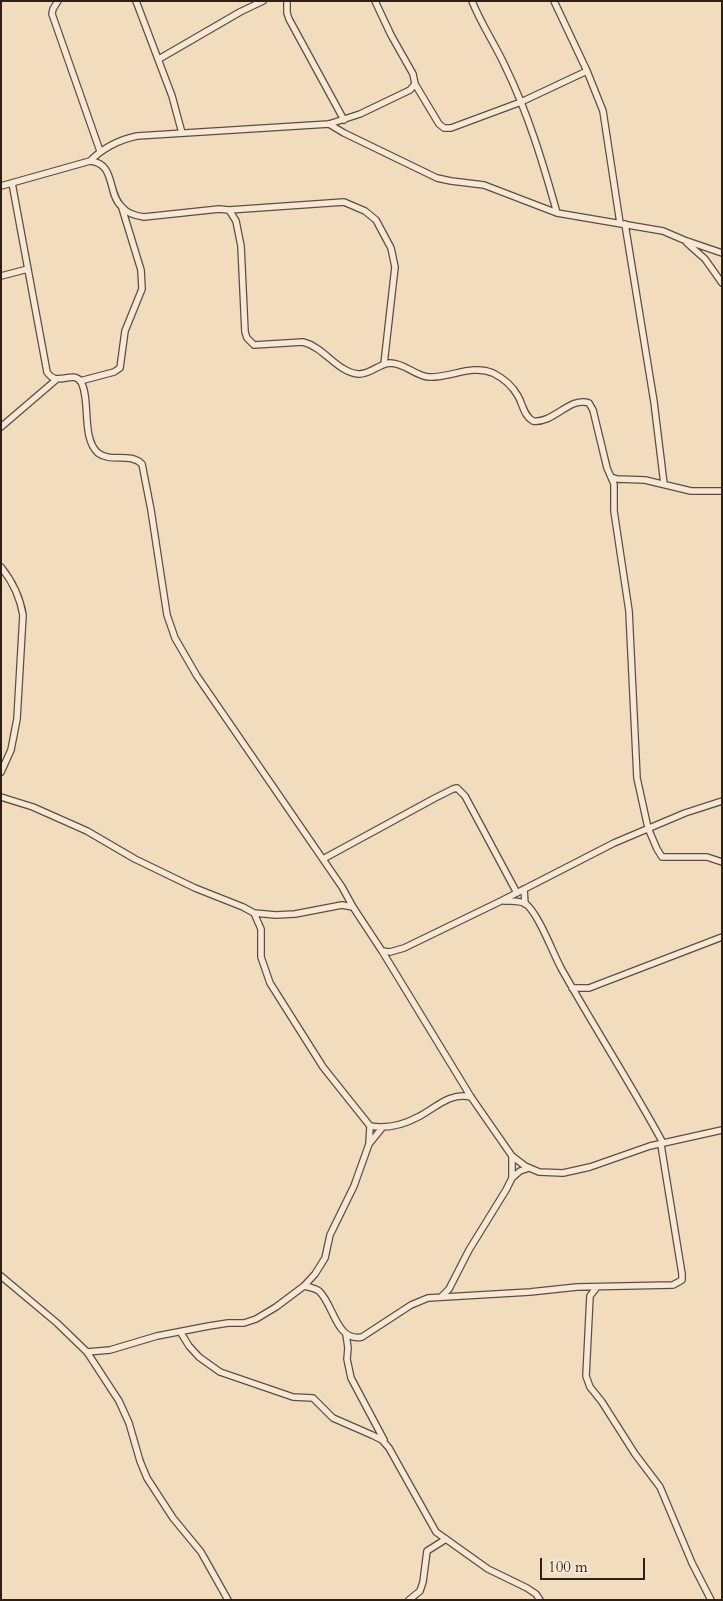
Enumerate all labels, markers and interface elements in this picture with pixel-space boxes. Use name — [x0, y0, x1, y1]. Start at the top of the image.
scale bar — [543, 1548, 648, 1580]
text: 100 m — [548, 1557, 588, 1577]

